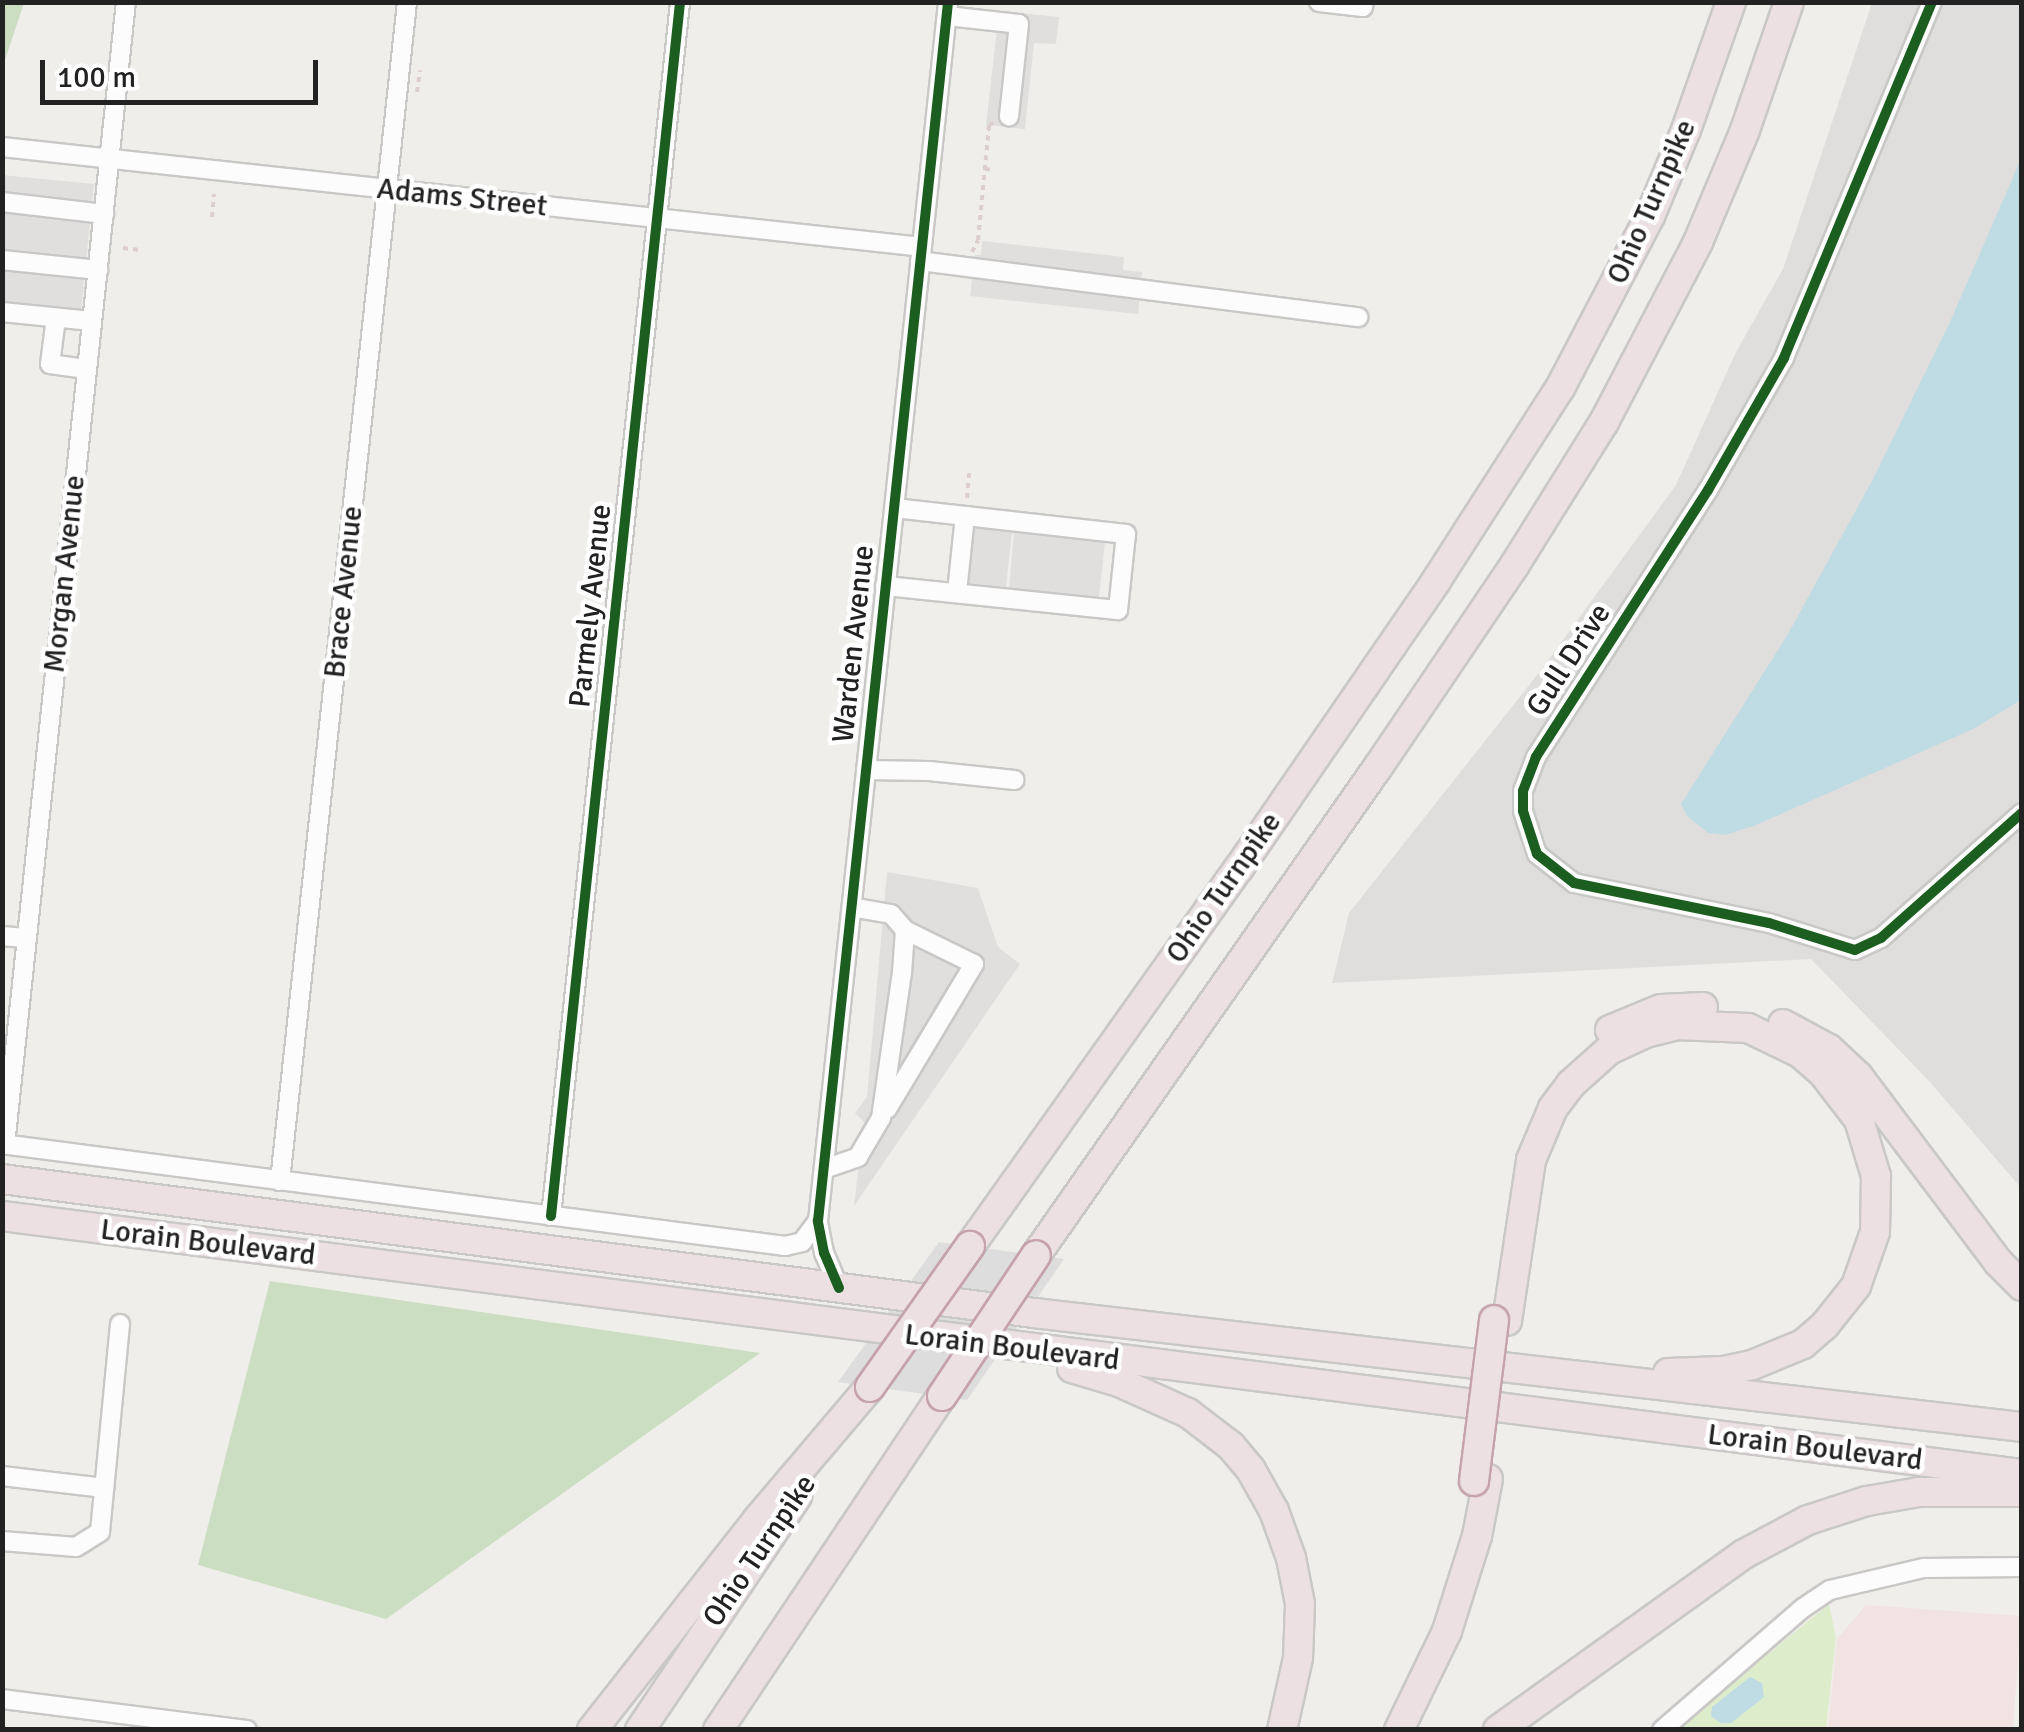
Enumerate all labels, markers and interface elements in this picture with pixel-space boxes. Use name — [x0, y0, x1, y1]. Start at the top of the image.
scale bar — [45, 40, 322, 102]
text: 100 m — [57, 59, 136, 96]
street label: Ohio Turnpike — [1600, 114, 1704, 290]
street label: Adams Street — [375, 171, 549, 225]
street label: Morgan Avenue — [37, 473, 93, 675]
street label: Parmely Avenue — [562, 502, 620, 710]
street label: Brace Avenue — [317, 504, 371, 680]
street label: Warden Avenue — [826, 544, 882, 744]
street label: Gull Drive — [1519, 597, 1619, 723]
street label: Ohio Turnpike — [1159, 806, 1289, 970]
street label: Lorain Boulevard — [98, 1212, 318, 1274]
street label: Lorain Boulevard — [902, 1317, 1122, 1379]
street label: Lorain Boulevard — [1705, 1417, 1925, 1479]
street label: Ohio Turnpike — [696, 1468, 824, 1634]

